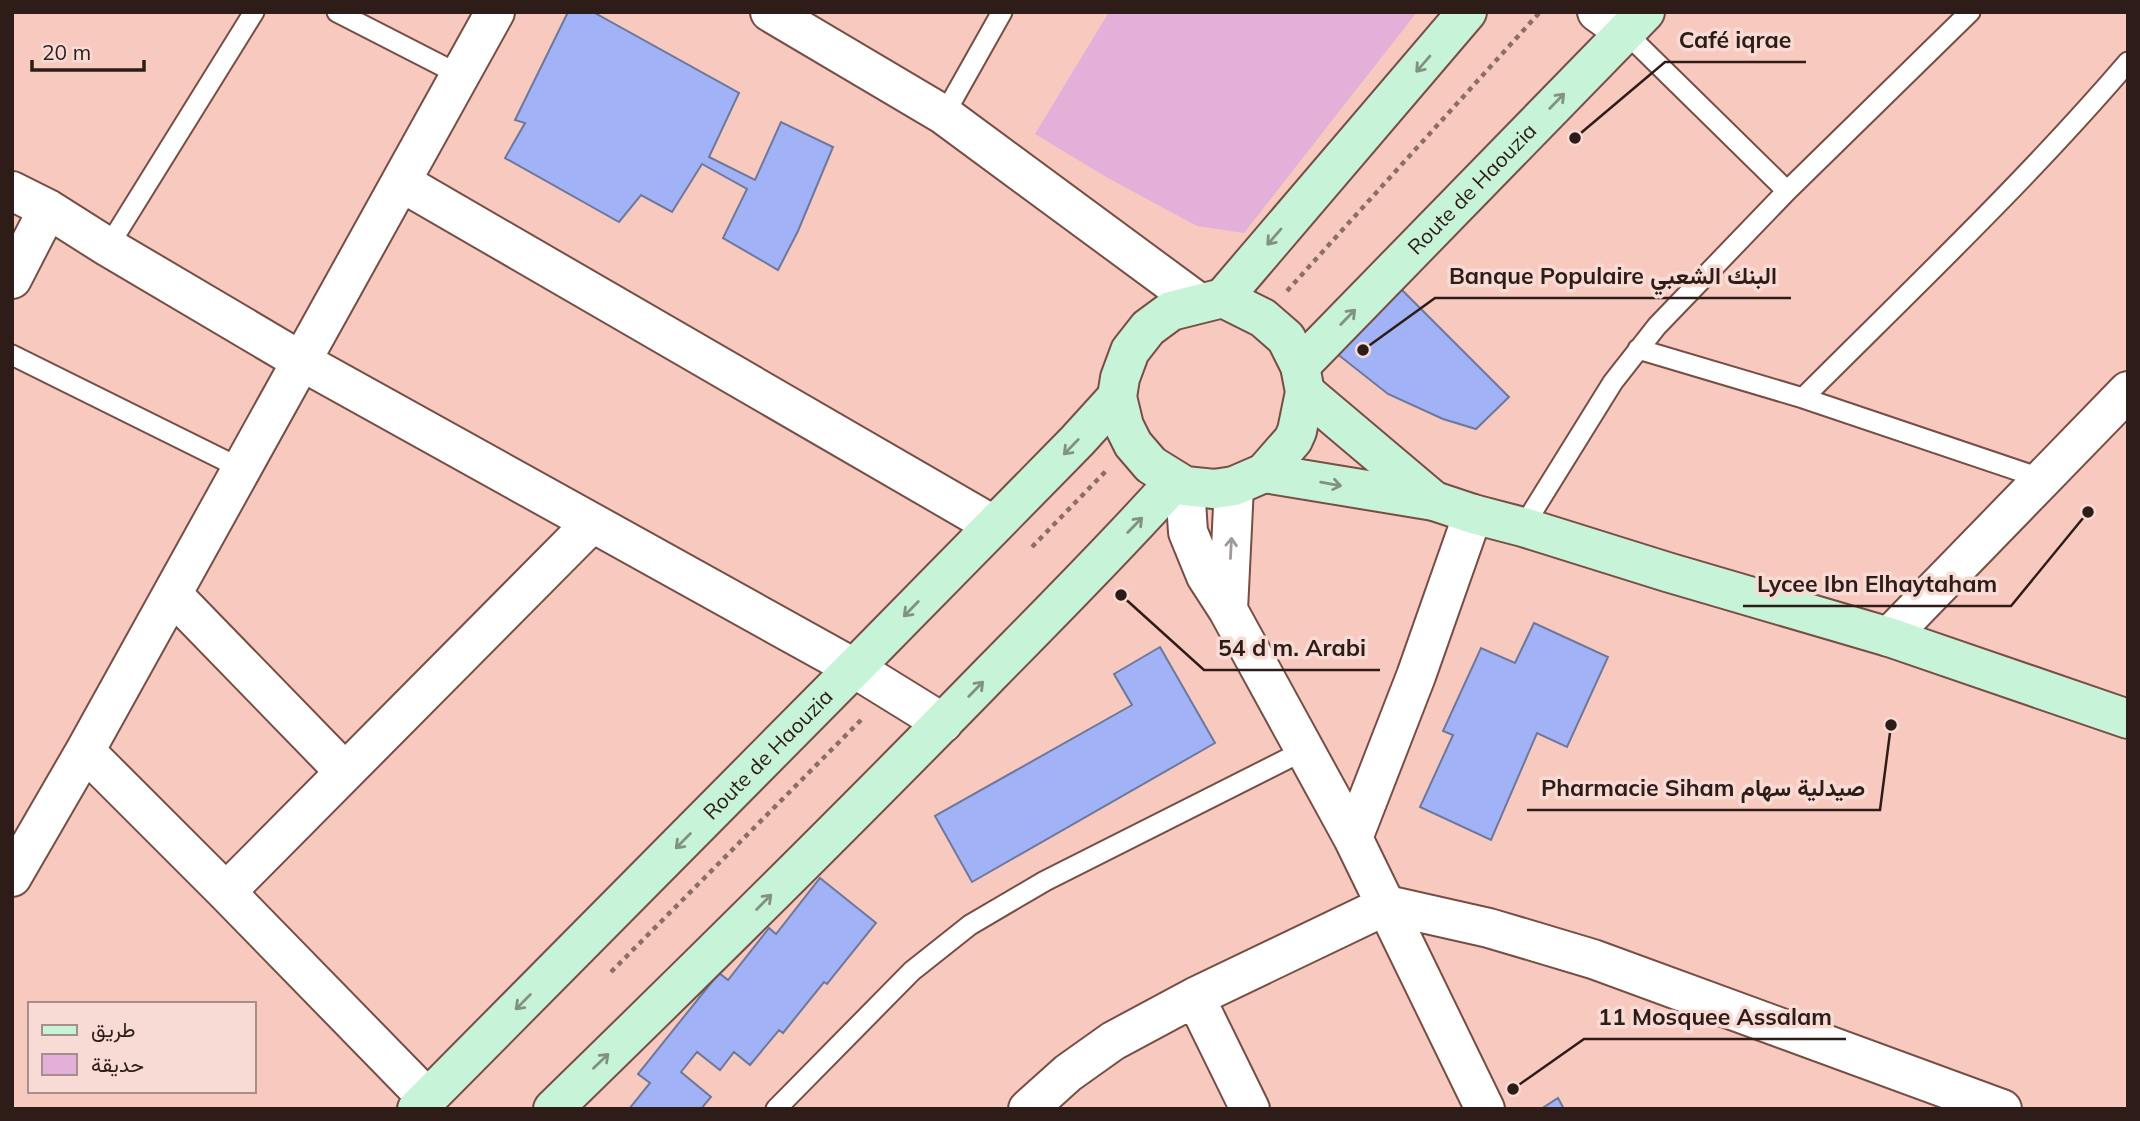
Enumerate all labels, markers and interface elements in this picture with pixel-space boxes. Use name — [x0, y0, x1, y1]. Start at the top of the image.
callout: Café iqrae — [1665, 18, 1806, 62]
text: Café iqrae — [1679, 25, 1791, 54]
scale bar — [32, 28, 144, 72]
text: 20 m — [42, 39, 91, 65]
one-way arrow — [1415, 55, 1431, 73]
one-way arrow — [1549, 93, 1566, 110]
street label: Route de Haouzia — [1402, 117, 1542, 260]
one-way arrow — [1266, 227, 1282, 245]
callout: Banque Populaire البنك الشعبي — [1435, 254, 1791, 298]
text: Banque Populaire البنك الشعبي — [1449, 261, 1777, 296]
one-way arrow — [1339, 308, 1356, 325]
one-way arrow — [1062, 438, 1079, 455]
one-way arrow — [1319, 478, 1342, 491]
one-way arrow — [1126, 517, 1143, 534]
one-way arrow — [1225, 537, 1238, 560]
callout: Lycee Ibn Elhaytaham — [1743, 562, 2011, 606]
text: Lycee Ibn Elhaytaham — [1757, 569, 1997, 598]
one-way arrow — [903, 600, 920, 617]
callout: 54 d m. Arabi — [1204, 626, 1380, 670]
text: 54 d m. Arabi — [1218, 633, 1366, 662]
one-way arrow — [968, 680, 985, 697]
street label: Route de Haouzia — [697, 683, 838, 825]
callout: Pharmacie Siham صيدلية سهام — [1527, 766, 1880, 810]
text: Pharmacie Siham صيدلية سهام — [1541, 773, 1865, 803]
one-way arrow — [674, 832, 691, 849]
one-way arrow — [756, 894, 773, 911]
one-way arrow — [514, 993, 531, 1010]
callout: 11 Mosquee Assalam — [1584, 995, 1846, 1039]
legend — [28, 1002, 256, 1093]
text: 11 Mosquee Assalam — [1598, 1002, 1832, 1031]
text: طريق — [91, 1016, 136, 1043]
text: حديقة — [91, 1051, 144, 1077]
one-way arrow — [593, 1053, 610, 1070]

